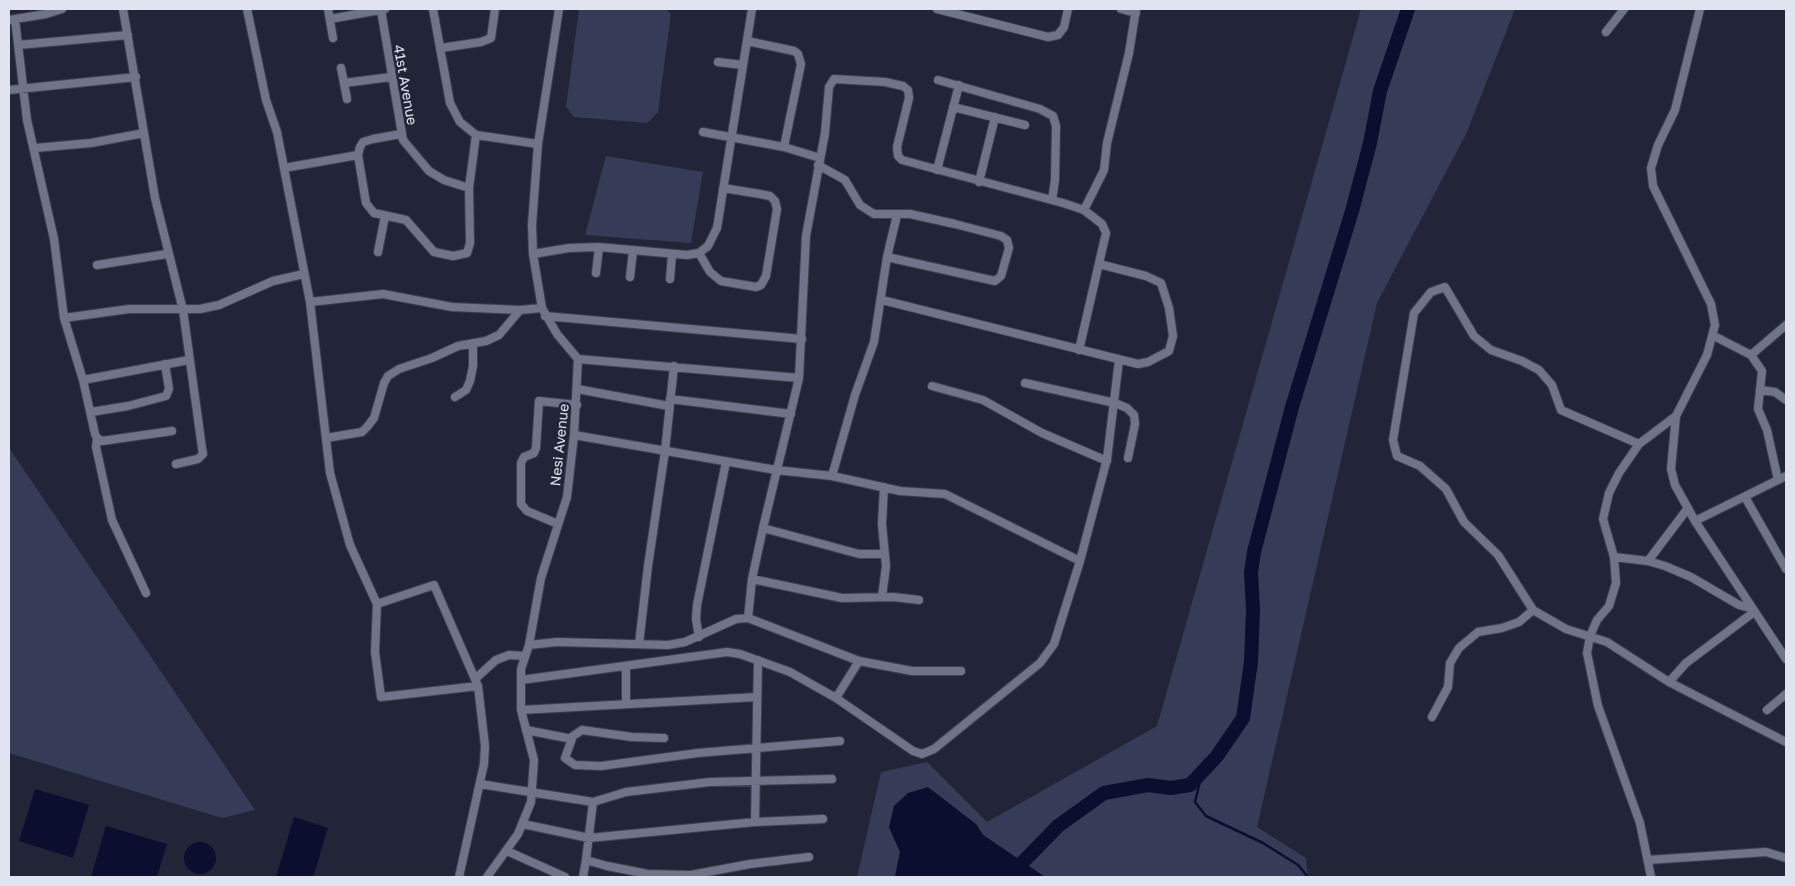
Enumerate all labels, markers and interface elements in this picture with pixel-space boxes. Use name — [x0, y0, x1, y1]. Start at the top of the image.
street label: 41st Avenue — [390, 44, 420, 126]
street label: Nesi Avenue — [547, 403, 573, 487]

